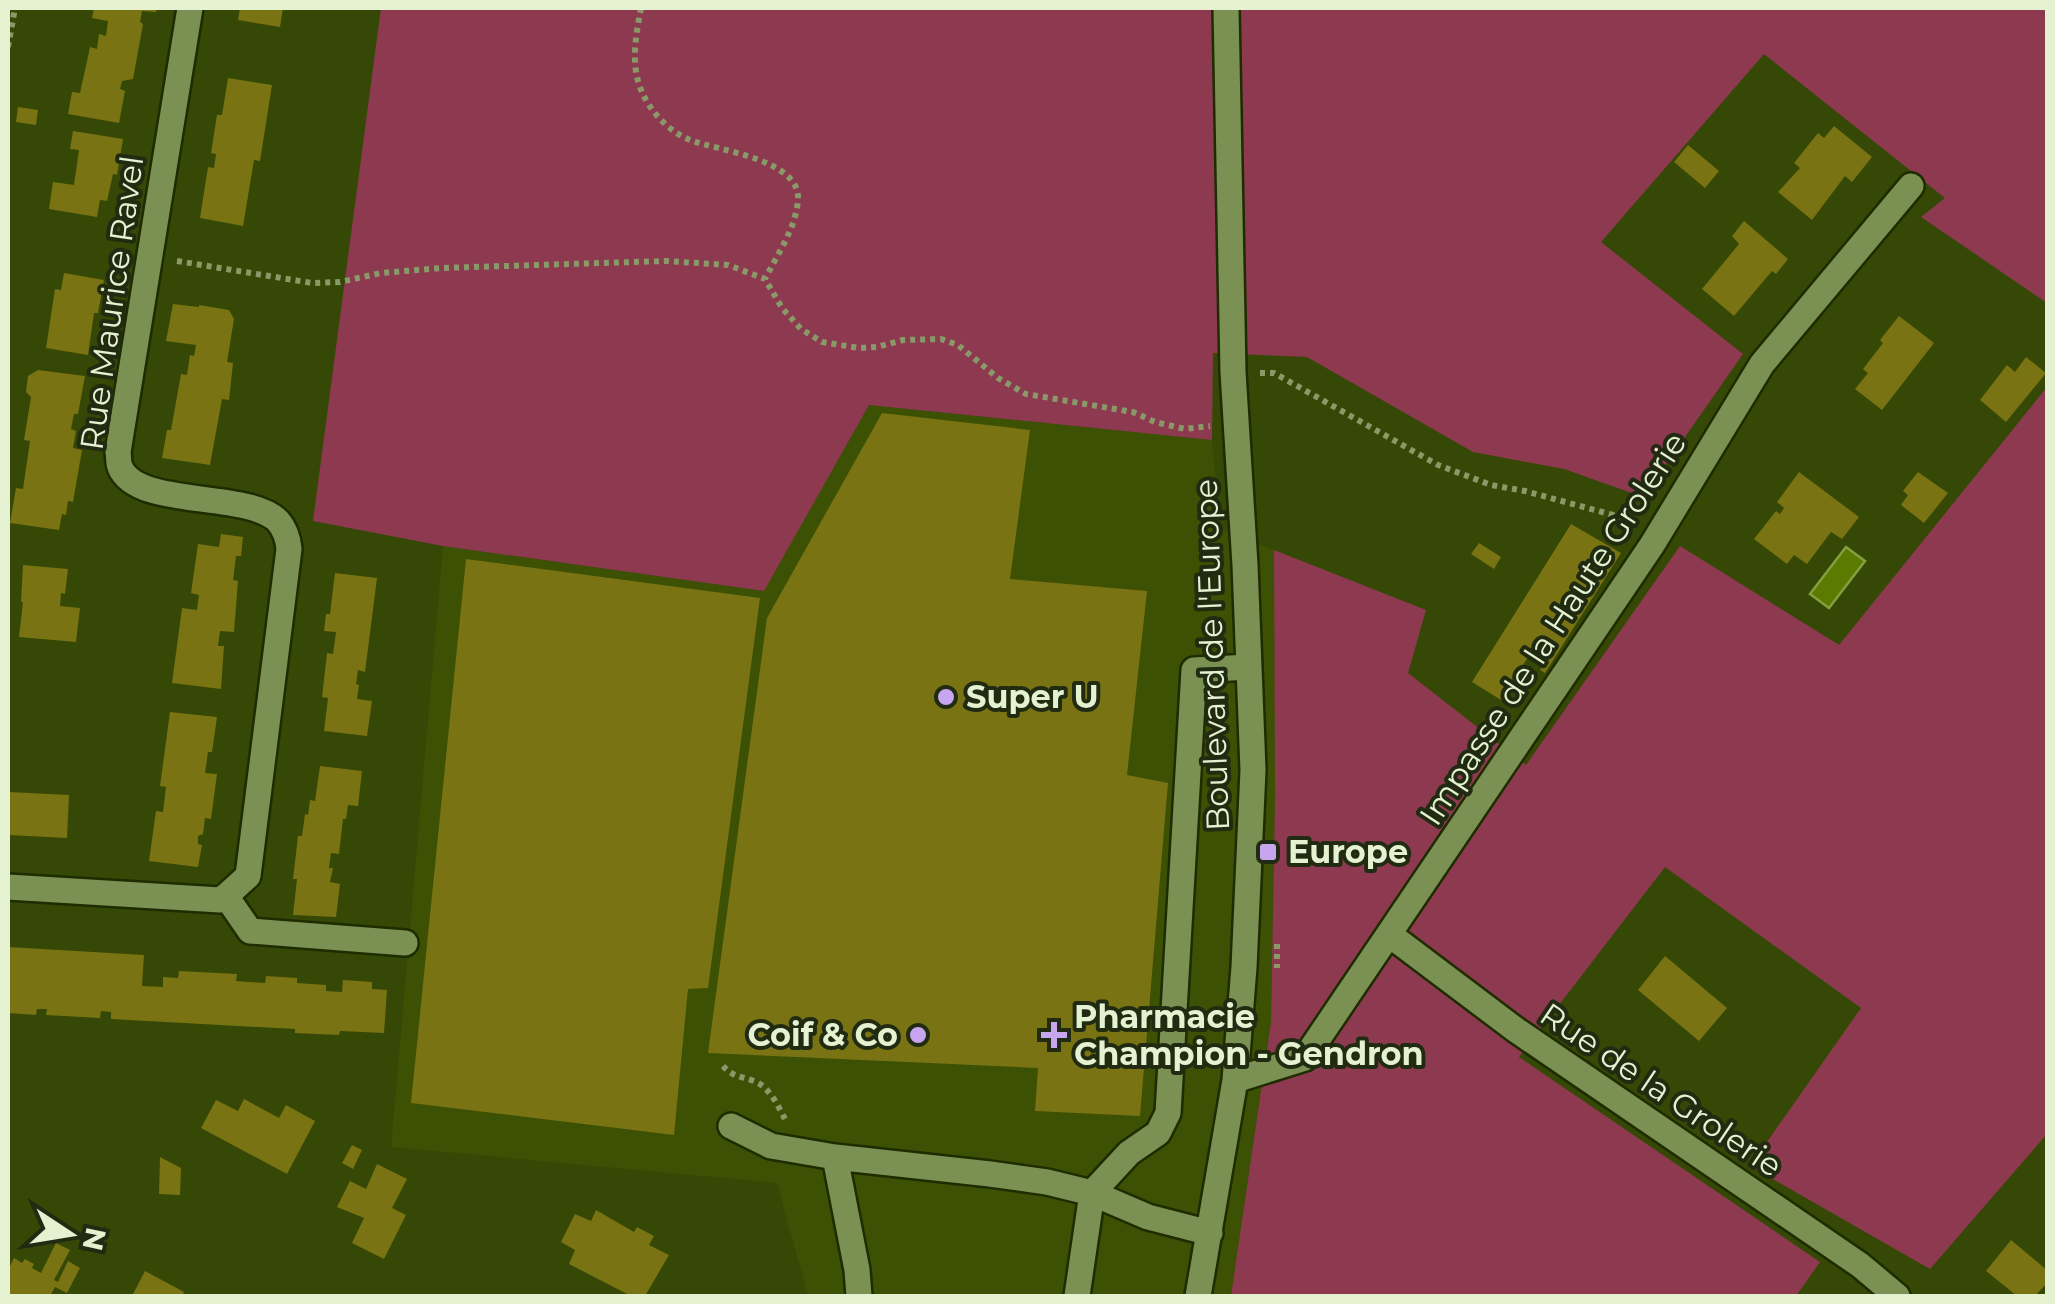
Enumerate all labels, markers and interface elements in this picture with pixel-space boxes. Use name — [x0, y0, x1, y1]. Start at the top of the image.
street label: Rue Maurice Ravel — [72, 154, 151, 452]
street label: Impasse de la Haute Grolerie — [1411, 425, 1694, 832]
street label: Boulevard de l'Europe — [1186, 478, 1237, 832]
place label: Super U — [966, 677, 1099, 716]
marker: Super U — [935, 686, 957, 708]
place label: Europe — [1288, 832, 1408, 871]
marker: Europe — [1257, 841, 1279, 863]
street label: Rue de la Grolerie — [1533, 994, 1790, 1185]
place label: Pharmacie Champion - Gendron — [1074, 997, 1424, 1073]
place label: Coif & Co — [748, 1015, 898, 1054]
marker: Coif & Co — [907, 1024, 929, 1046]
marker: Pharmacie Champion - Gendron — [1043, 1024, 1065, 1046]
north arrow — [20, 1184, 120, 1284]
text: N — [75, 1225, 113, 1254]

